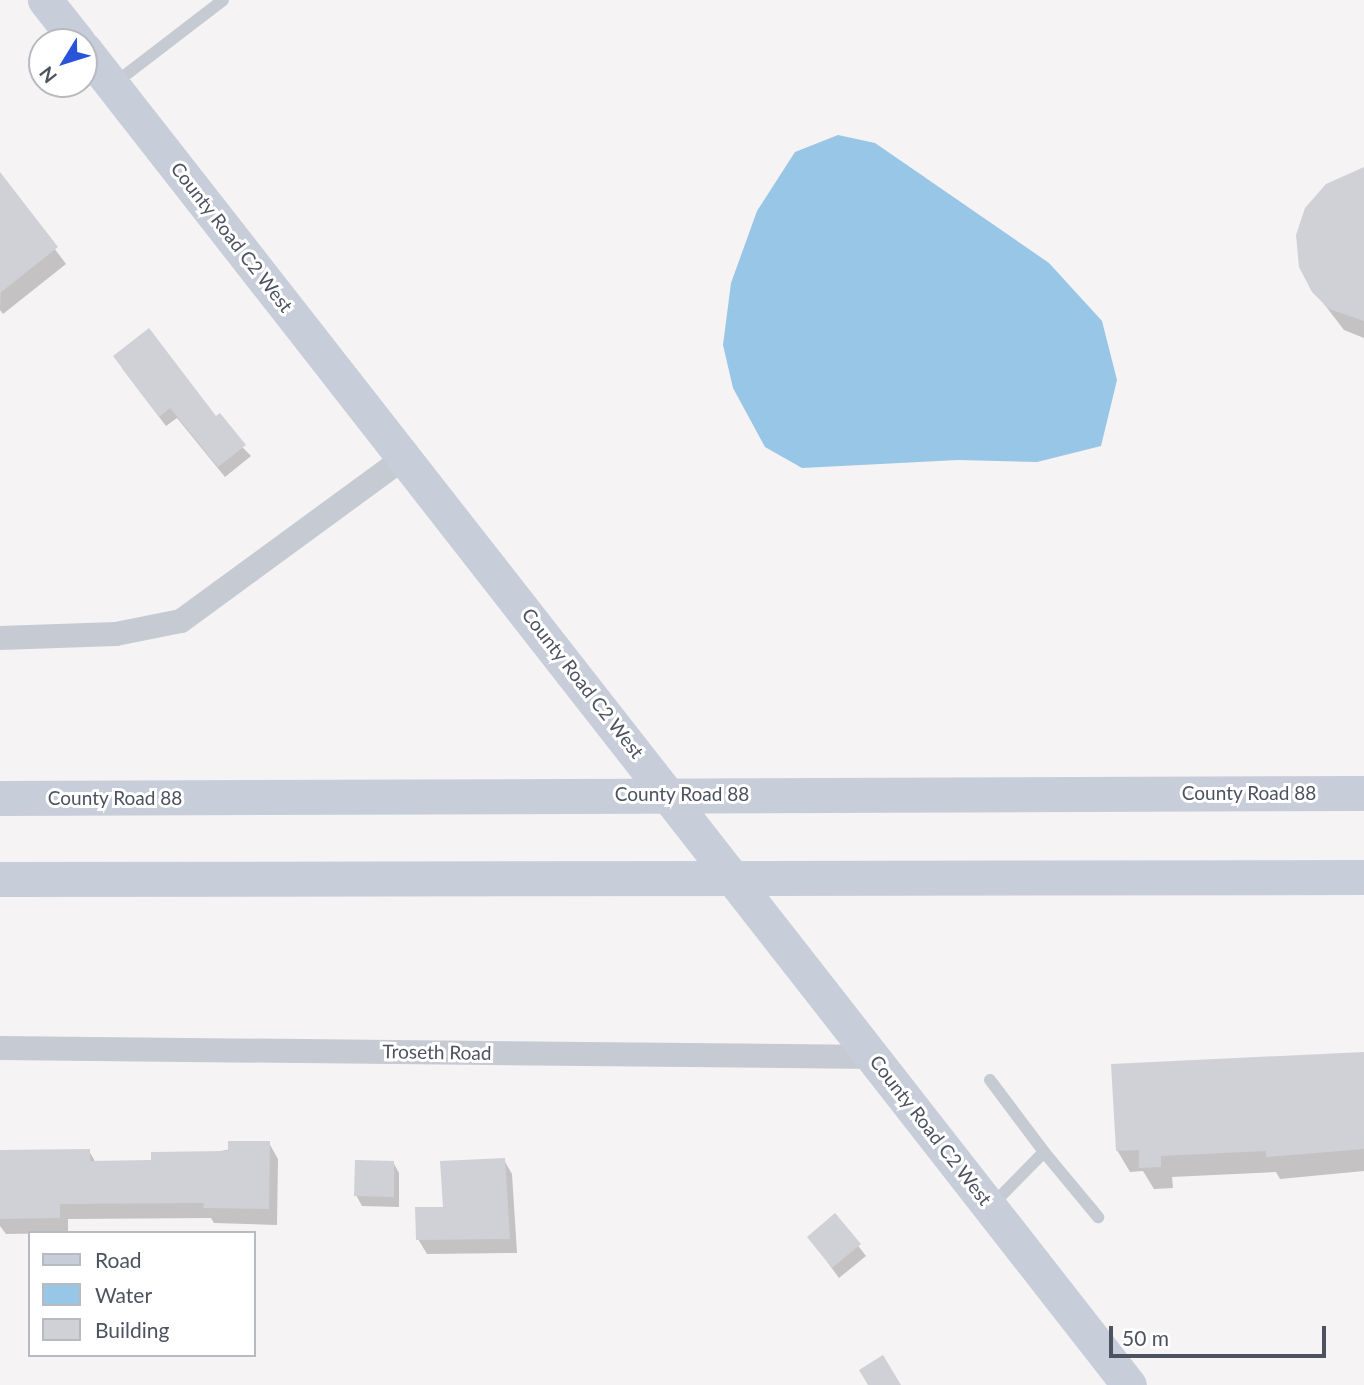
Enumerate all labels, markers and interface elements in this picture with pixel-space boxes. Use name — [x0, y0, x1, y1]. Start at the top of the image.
north arrow — [28, 28, 98, 98]
text: N — [34, 62, 61, 88]
street label: County Road C2 West — [166, 157, 298, 317]
street label: County Road C2 West — [517, 603, 649, 763]
street label: County Road 88 — [1182, 782, 1316, 804]
street label: County Road 88 — [615, 783, 749, 805]
street label: County Road 88 — [48, 787, 182, 809]
street label: Troseth Road — [382, 1040, 492, 1064]
street label: County Road C2 West — [865, 1050, 997, 1210]
legend — [28, 1231, 256, 1357]
text: Road — [95, 1247, 142, 1272]
text: Water — [95, 1282, 152, 1307]
scale bar — [1112, 1312, 1329, 1356]
text: Building — [95, 1317, 170, 1342]
text: 50 m — [1122, 1325, 1169, 1350]

